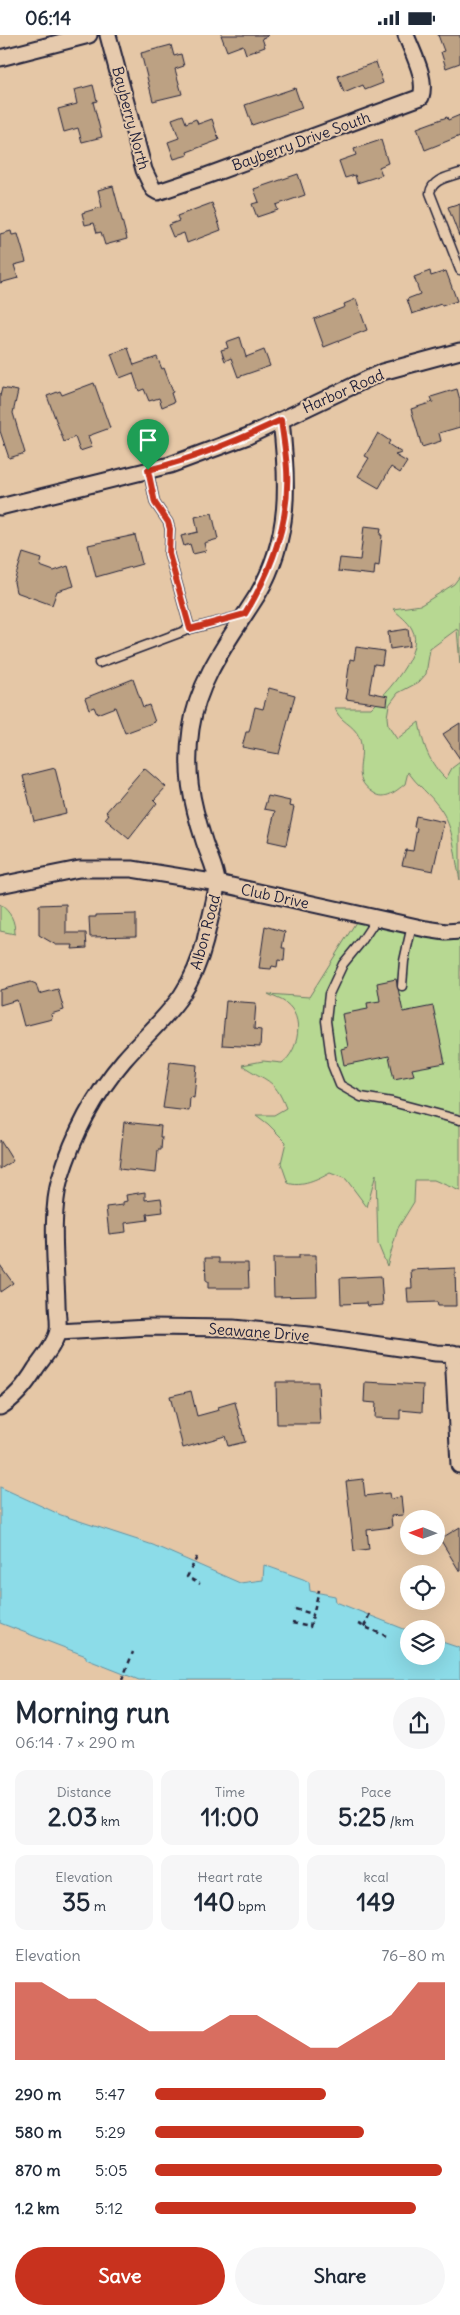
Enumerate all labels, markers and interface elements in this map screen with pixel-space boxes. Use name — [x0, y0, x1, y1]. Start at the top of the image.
text: 06:14 — [25, 6, 71, 30]
street label: Bayberry North — [108, 64, 154, 172]
street label: Bayberry Drive South — [229, 107, 373, 175]
street label: Harbor Road — [299, 365, 387, 417]
pin — [127, 419, 169, 470]
icon: arrive — [134, 426, 162, 454]
street label: Club Drive — [239, 880, 311, 912]
street label: Albon Road — [186, 892, 224, 972]
street label: Seawane Drive — [208, 1319, 310, 1345]
north arrow — [400, 1510, 445, 1555]
map controls — [400, 1510, 445, 1665]
button: locate — [400, 1565, 445, 1610]
button: layers — [400, 1620, 445, 1665]
text: Morning run — [15, 1695, 170, 1731]
button: share — [393, 1697, 445, 1749]
text: 06:14 · 7 × 290 m — [15, 1732, 135, 1752]
text: Distance — [57, 1783, 111, 1801]
text: Time — [215, 1783, 245, 1801]
text: Pace — [361, 1783, 391, 1801]
text: 2.03 — [48, 1801, 97, 1833]
text: 11:00 — [201, 1801, 259, 1833]
text: 5:25 — [338, 1801, 386, 1833]
text: km — [97, 1812, 120, 1830]
text: /km — [386, 1812, 414, 1830]
text: Elevation — [55, 1868, 113, 1886]
text: Heart rate — [198, 1868, 262, 1886]
text: kcal — [363, 1868, 389, 1886]
text: 35 — [62, 1886, 90, 1918]
text: 140 — [194, 1886, 235, 1918]
text: 149 — [357, 1886, 395, 1918]
text: m — [90, 1897, 106, 1915]
text: bpm — [235, 1897, 266, 1915]
text: Elevation — [15, 1945, 81, 1965]
text: 76–80 m — [381, 1945, 445, 1965]
text: 290 m — [15, 2084, 61, 2104]
text: 5:47 — [95, 2084, 125, 2104]
text: 580 m — [15, 2122, 62, 2142]
text: 5:29 — [95, 2122, 126, 2142]
text: 870 m — [15, 2160, 60, 2180]
text: 5:05 — [95, 2160, 128, 2180]
text: 1.2 km — [15, 2198, 59, 2218]
text: 5:12 — [95, 2198, 123, 2218]
button: Save — [15, 2247, 225, 2305]
button: Share — [235, 2247, 445, 2305]

